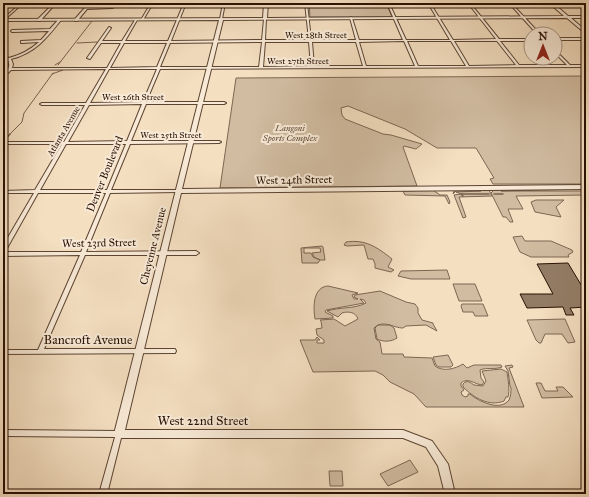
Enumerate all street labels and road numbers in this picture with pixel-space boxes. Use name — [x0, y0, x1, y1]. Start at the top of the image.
street label: West 28th Street — [285, 29, 348, 40]
street label: West 27th Street — [267, 55, 330, 66]
street label: West 26th Street — [102, 91, 165, 102]
street label: Atlanta Avenue — [44, 104, 82, 159]
street label: West 25th Street — [140, 129, 203, 140]
street label: Denver Boulevard — [84, 134, 126, 214]
street label: West 24th Street — [256, 173, 332, 187]
street label: Cheyenne Avenue — [137, 205, 169, 286]
street label: West 23rd Street — [62, 236, 136, 250]
street label: Bancroft Avenue — [44, 332, 133, 348]
street label: West 22nd Street — [158, 413, 249, 429]

